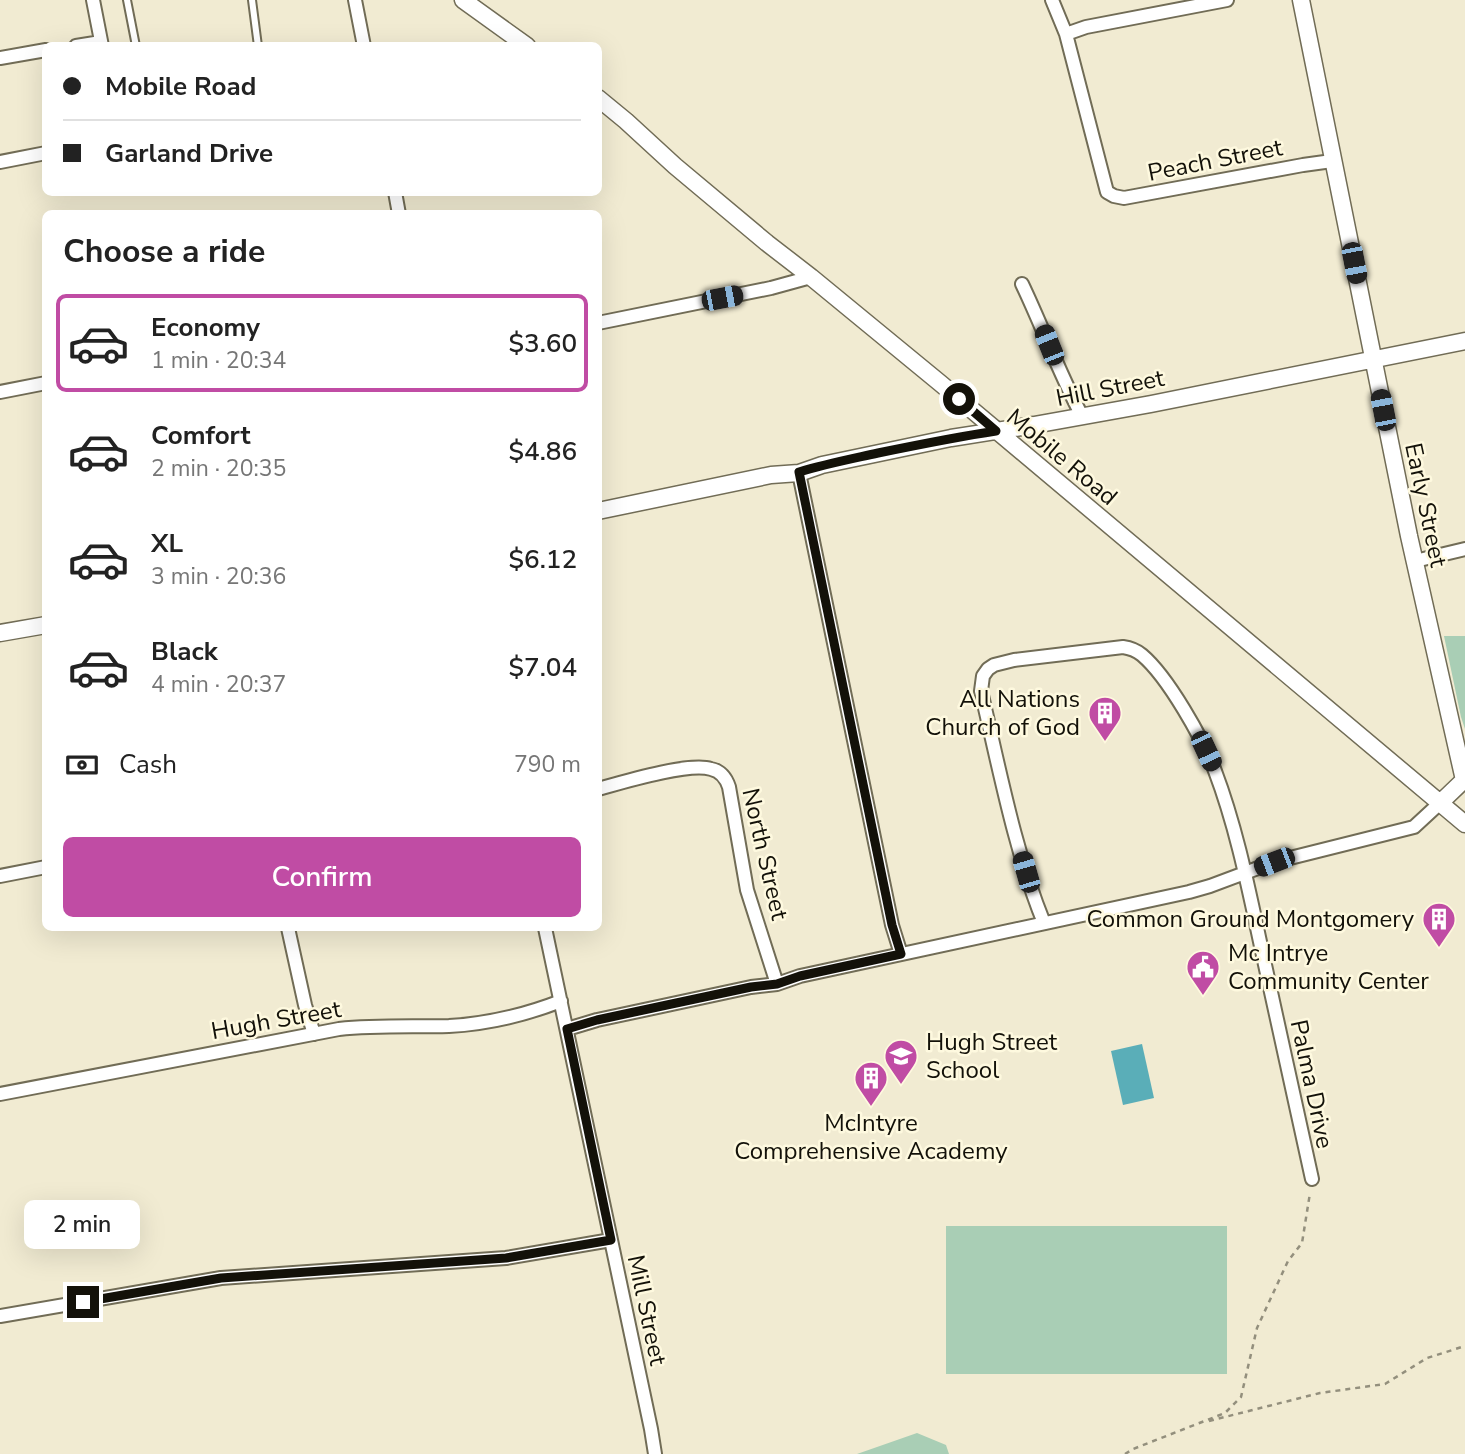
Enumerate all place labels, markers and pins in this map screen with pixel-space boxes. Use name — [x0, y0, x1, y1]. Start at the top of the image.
place label: All Nations Church of God — [925, 683, 1080, 743]
building icon: All Nations Church of God — [1086, 694, 1124, 743]
building icon: Common Ground Montgomery — [1420, 900, 1458, 949]
place label: Common Ground Montgomery — [1087, 903, 1415, 935]
place label: Mc Intrye Community Center — [1228, 937, 1429, 997]
public building icon: Mc Intrye Community Center — [1184, 948, 1222, 997]
place label: Hugh Street School — [926, 1026, 1058, 1086]
school or university icon: Hugh Street School — [882, 1037, 920, 1086]
building icon: McIntyre Comprehensive Academy — [852, 1059, 890, 1108]
place label: McIntyre Comprehensive Academy — [734, 1107, 1008, 1167]

